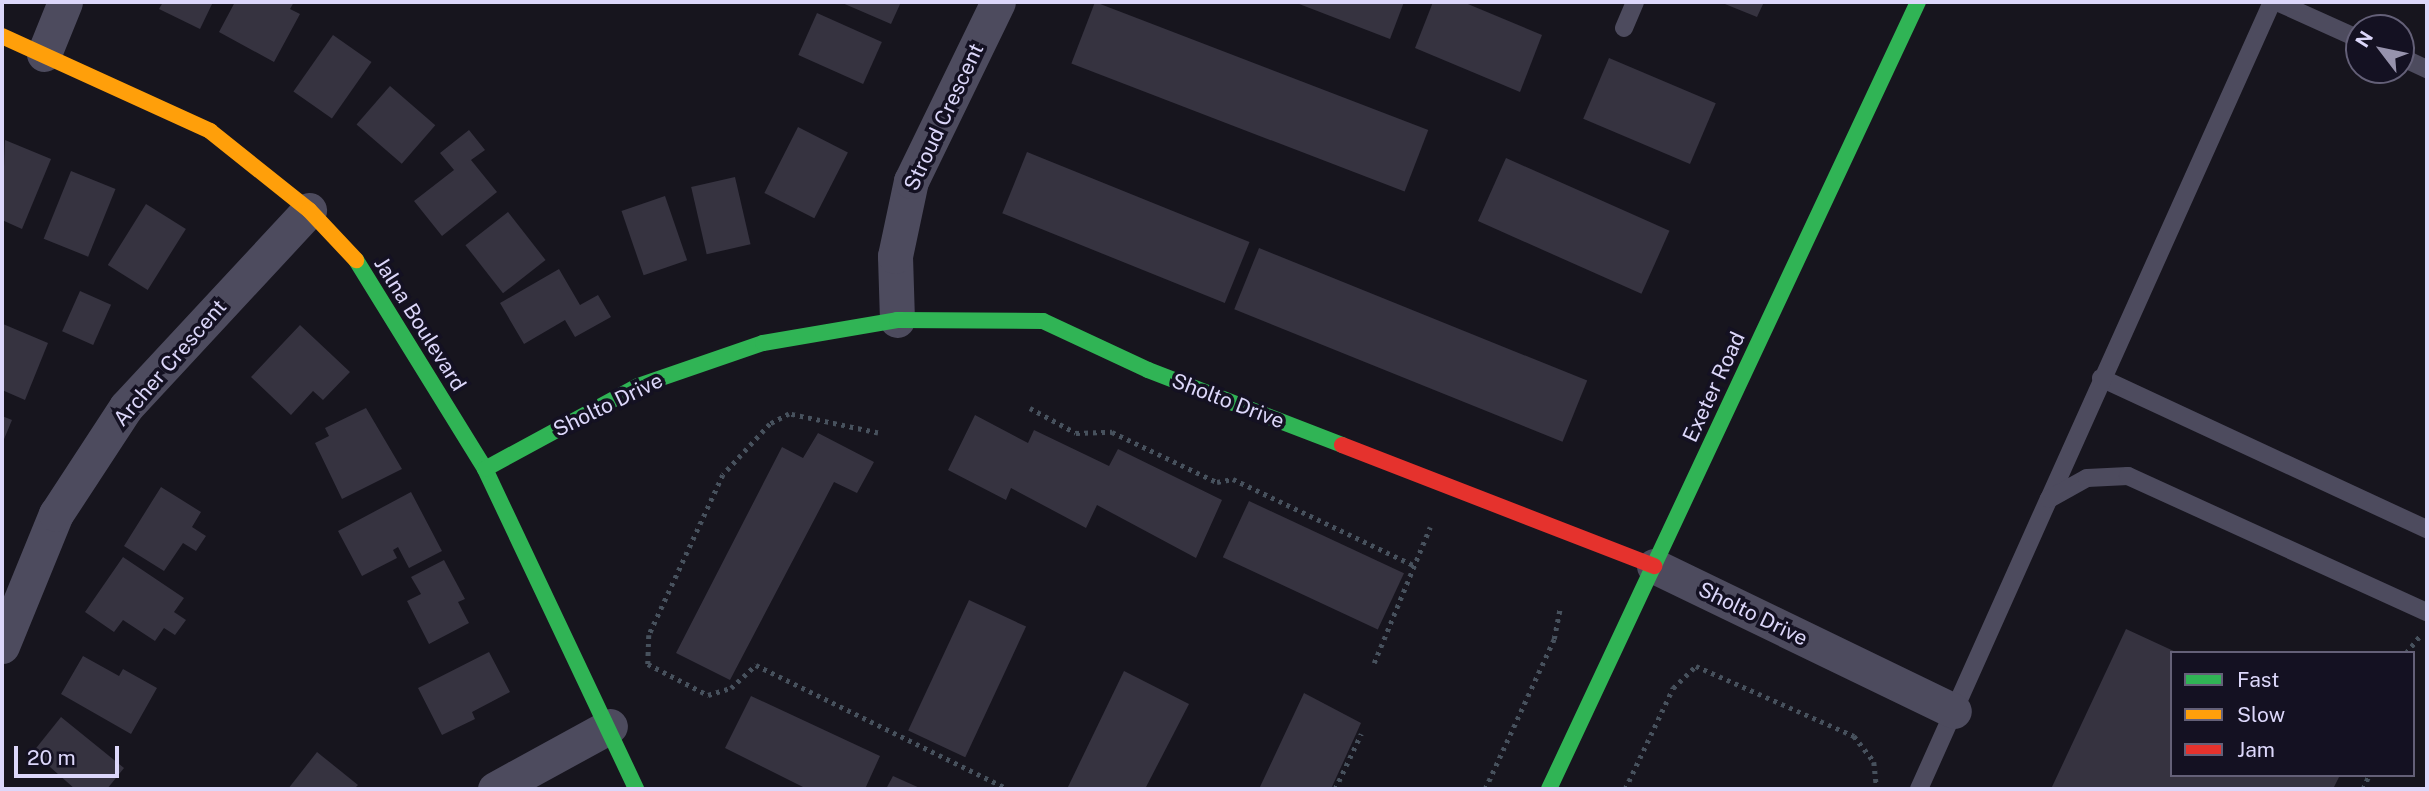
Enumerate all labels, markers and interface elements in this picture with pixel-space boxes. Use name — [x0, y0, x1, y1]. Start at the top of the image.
north arrow — [2345, 14, 2415, 84]
text: N — [2351, 27, 2377, 51]
street label: Stroud Crescent — [899, 39, 989, 195]
street label: Jalna Boulevard — [369, 252, 471, 396]
street label: Archer Crescent — [108, 295, 232, 431]
street label: Exeter Road — [1678, 328, 1750, 446]
street label: Sholto Drive — [549, 368, 667, 442]
street label: Sholto Drive — [1168, 368, 1288, 434]
street label: Sholto Drive — [1694, 577, 1812, 651]
legend — [2170, 651, 2415, 777]
text: Fast — [2237, 667, 2279, 692]
text: Slow — [2237, 702, 2285, 727]
scale bar — [18, 732, 122, 776]
text: Jam — [2237, 737, 2275, 762]
text: 20 m — [27, 745, 76, 770]

